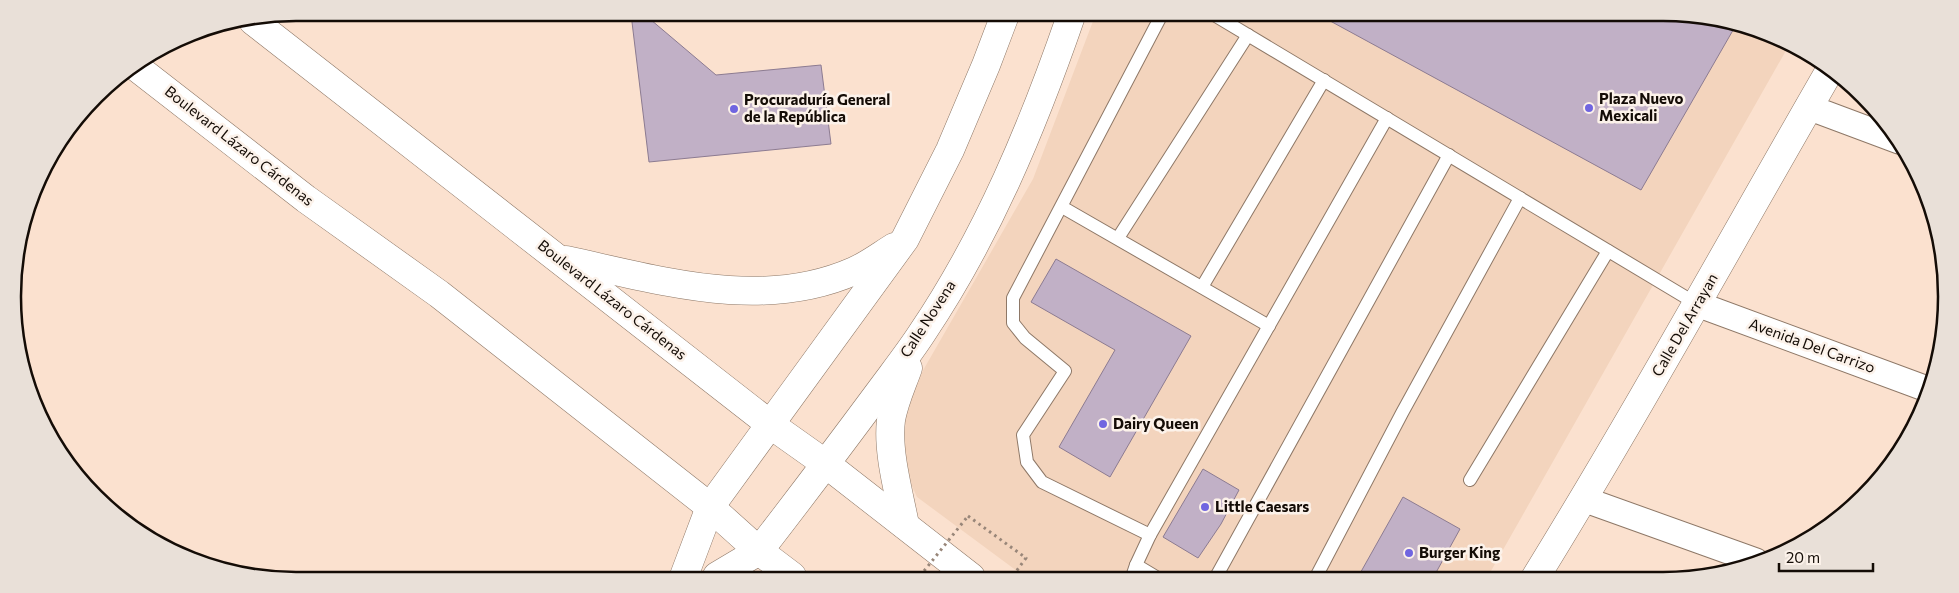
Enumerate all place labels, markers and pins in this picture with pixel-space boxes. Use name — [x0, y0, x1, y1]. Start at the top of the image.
place label: Plaza Nuevo Mexicali — [1599, 89, 1684, 124]
place label: Procuraduría General de la República — [744, 90, 890, 125]
marker: Plaza Nuevo Mexicali — [1583, 102, 1595, 114]
marker: Procuraduría General de la República — [728, 103, 740, 115]
place label: Dairy Queen — [1113, 414, 1199, 432]
marker: Dairy Queen — [1097, 418, 1109, 430]
place label: Little Caesars — [1215, 497, 1309, 515]
marker: Little Caesars — [1199, 501, 1211, 513]
place label: Burger King — [1419, 543, 1500, 561]
marker: Burger King — [1403, 547, 1415, 559]

